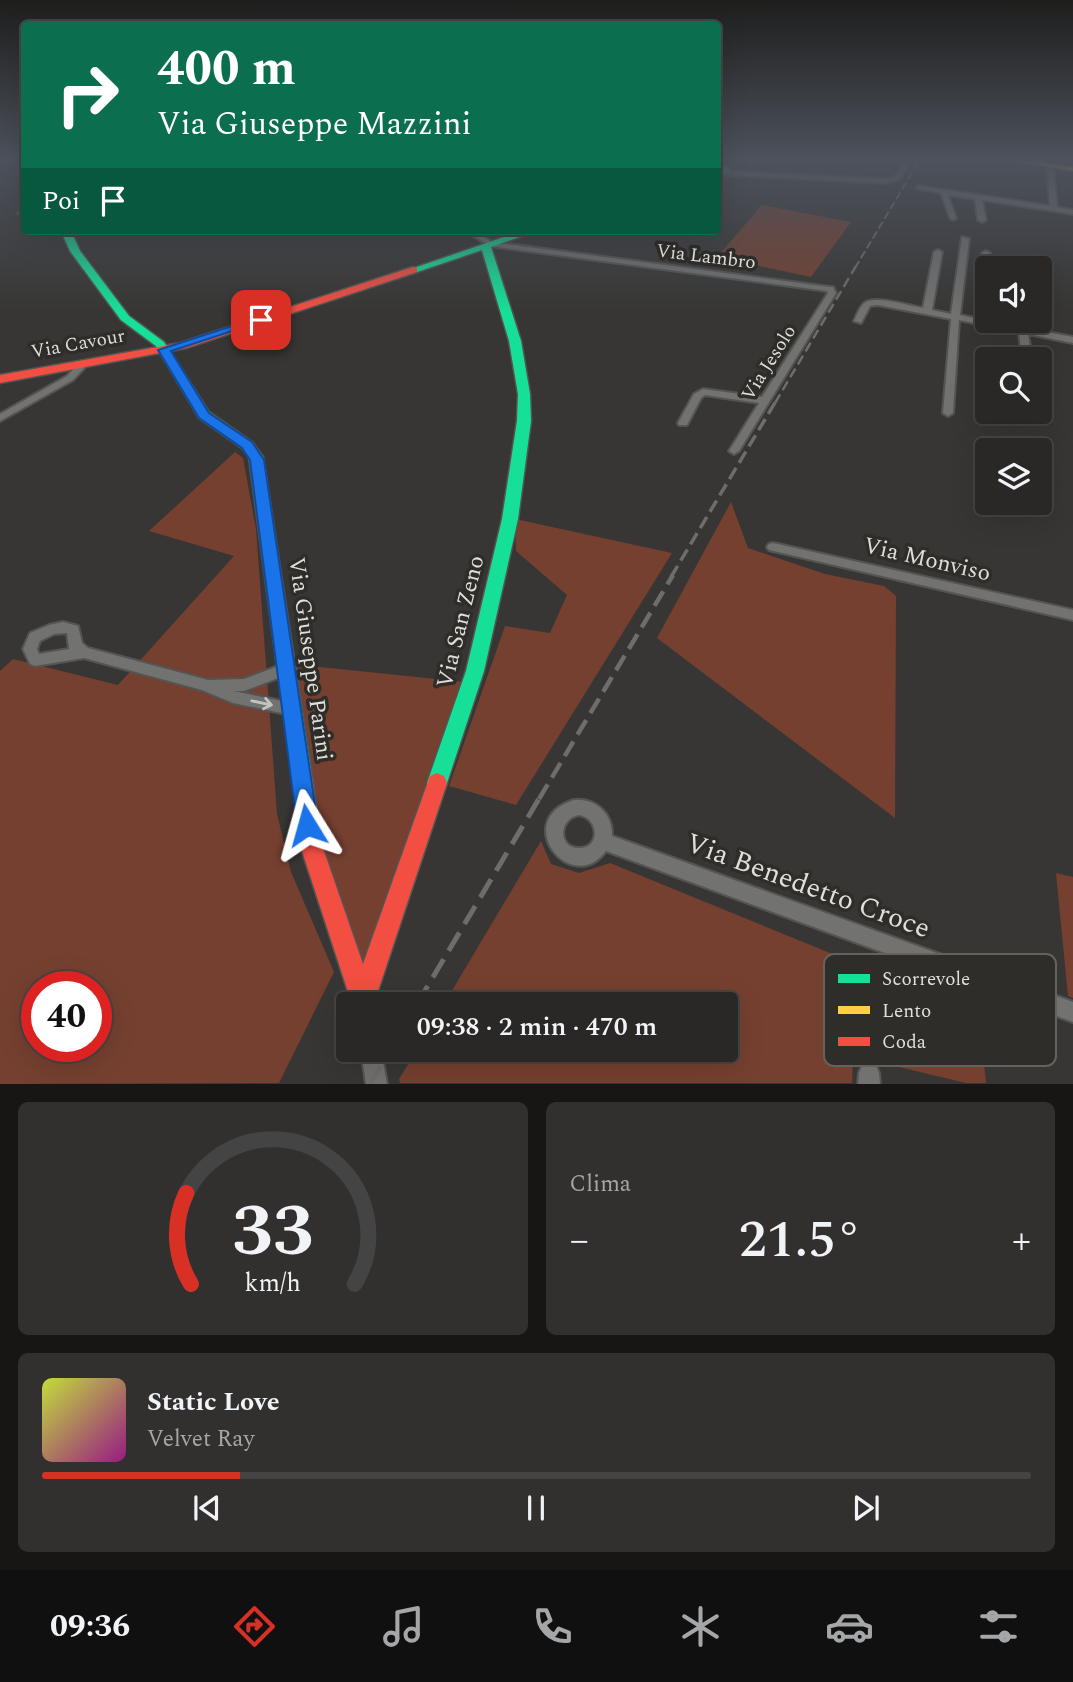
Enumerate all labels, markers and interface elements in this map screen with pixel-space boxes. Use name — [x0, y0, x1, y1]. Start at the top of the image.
text: 400 m — [157, 32, 296, 107]
icon: right — [42, 49, 133, 140]
text: Via Giuseppe Mazzini — [157, 100, 472, 149]
text: Poi — [42, 181, 80, 221]
icon: arrive — [94, 182, 132, 220]
street label: Via Lambro — [655, 237, 757, 277]
map controls — [975, 256, 1052, 515]
button: sound — [975, 256, 1052, 333]
pin — [231, 290, 291, 350]
icon: arrive — [242, 301, 280, 339]
street label: Via Jesolo — [734, 319, 804, 407]
street label: Via Cavour — [29, 321, 128, 367]
button: search — [975, 347, 1052, 424]
button: layers — [975, 438, 1052, 515]
street label: Via Monviso — [860, 528, 994, 592]
street label: Via San Zeno — [428, 552, 494, 692]
street label: Via Giuseppe Parini — [278, 555, 342, 763]
one-way arrow — [250, 697, 273, 711]
position arrow — [270, 788, 344, 862]
street label: Via Benedetto Croce — [680, 822, 936, 950]
legend — [824, 954, 1056, 1066]
text: Scorrevole — [882, 965, 970, 994]
speed limit sign: 40 — [21, 971, 112, 1062]
text: Lento — [882, 997, 931, 1026]
text: 09:38 · 2 min · 470 m — [417, 1007, 657, 1047]
text: Coda — [882, 1028, 927, 1057]
text: Clima — [570, 1167, 631, 1202]
text: 33 — [232, 1178, 314, 1289]
text: 21.5° — [739, 1201, 862, 1280]
text: − — [570, 1212, 589, 1270]
text: + — [1012, 1212, 1031, 1270]
text: km/h — [245, 1265, 301, 1303]
text: Static Love — [147, 1382, 280, 1422]
text: Velvet Ray — [147, 1422, 254, 1457]
icon: previous — [188, 1489, 226, 1527]
icon: pause — [517, 1489, 555, 1527]
icon: next — [847, 1489, 885, 1527]
text: 09:36 — [50, 1602, 130, 1651]
icon: directions — [230, 1602, 279, 1651]
icon: music — [379, 1602, 428, 1651]
icon: phone — [528, 1602, 577, 1651]
icon: climate — [676, 1602, 725, 1651]
icon: car — [825, 1602, 874, 1651]
icon: filters — [974, 1602, 1023, 1651]

